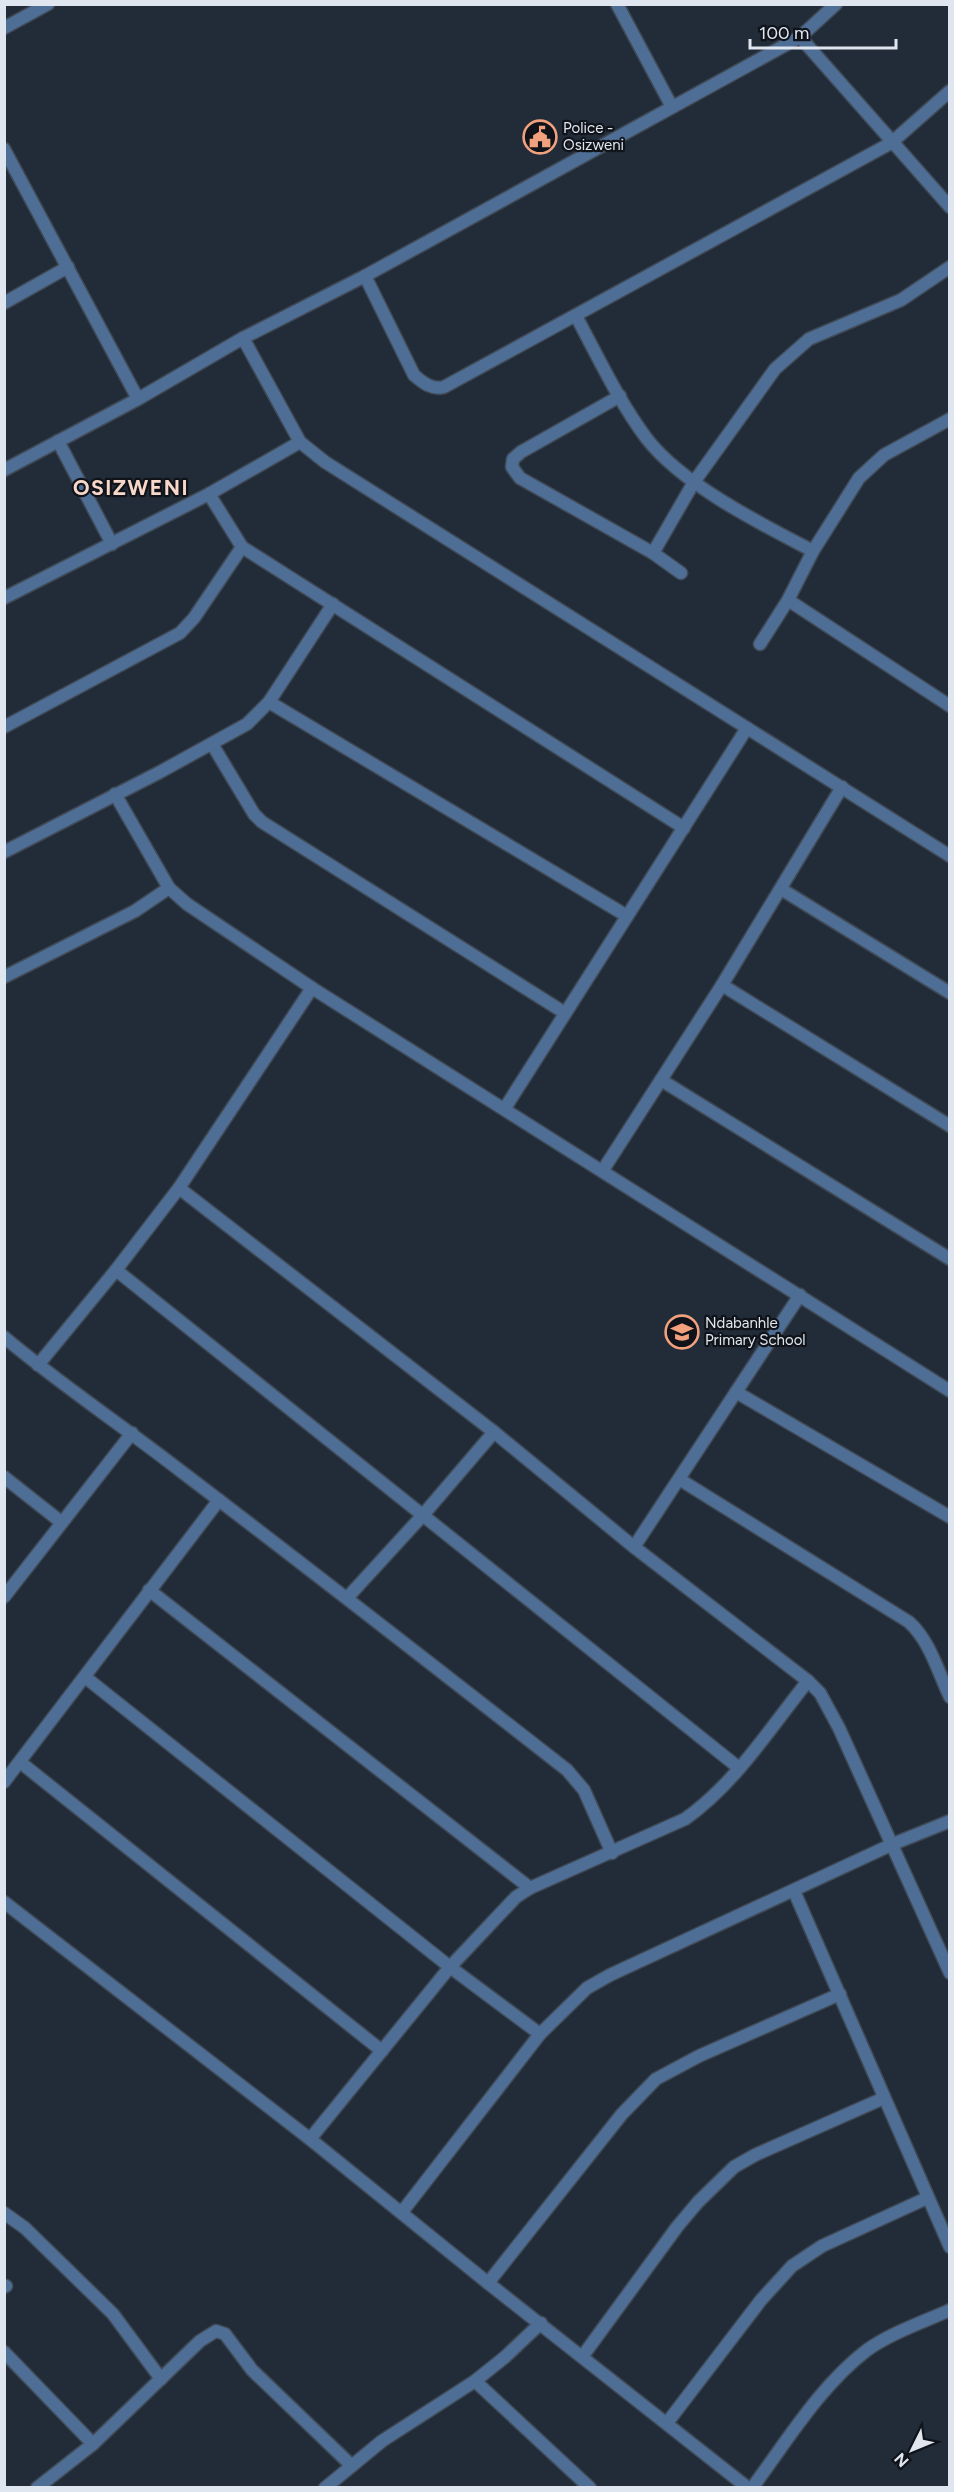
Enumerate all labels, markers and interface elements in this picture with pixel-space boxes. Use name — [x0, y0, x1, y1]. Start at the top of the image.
scale bar — [750, 12, 896, 50]
text: 100 m — [759, 22, 809, 44]
public building icon: Police - Osizweni — [522, 119, 558, 155]
place label: Police - Osizweni — [563, 119, 624, 154]
district label: OSIZWENI — [73, 475, 189, 500]
school or university icon: Ndabanhle Primary School — [664, 1314, 700, 1350]
place label: Ndabanhle Primary School — [705, 1314, 806, 1349]
north arrow — [882, 2420, 942, 2480]
text: N — [890, 2449, 913, 2471]

